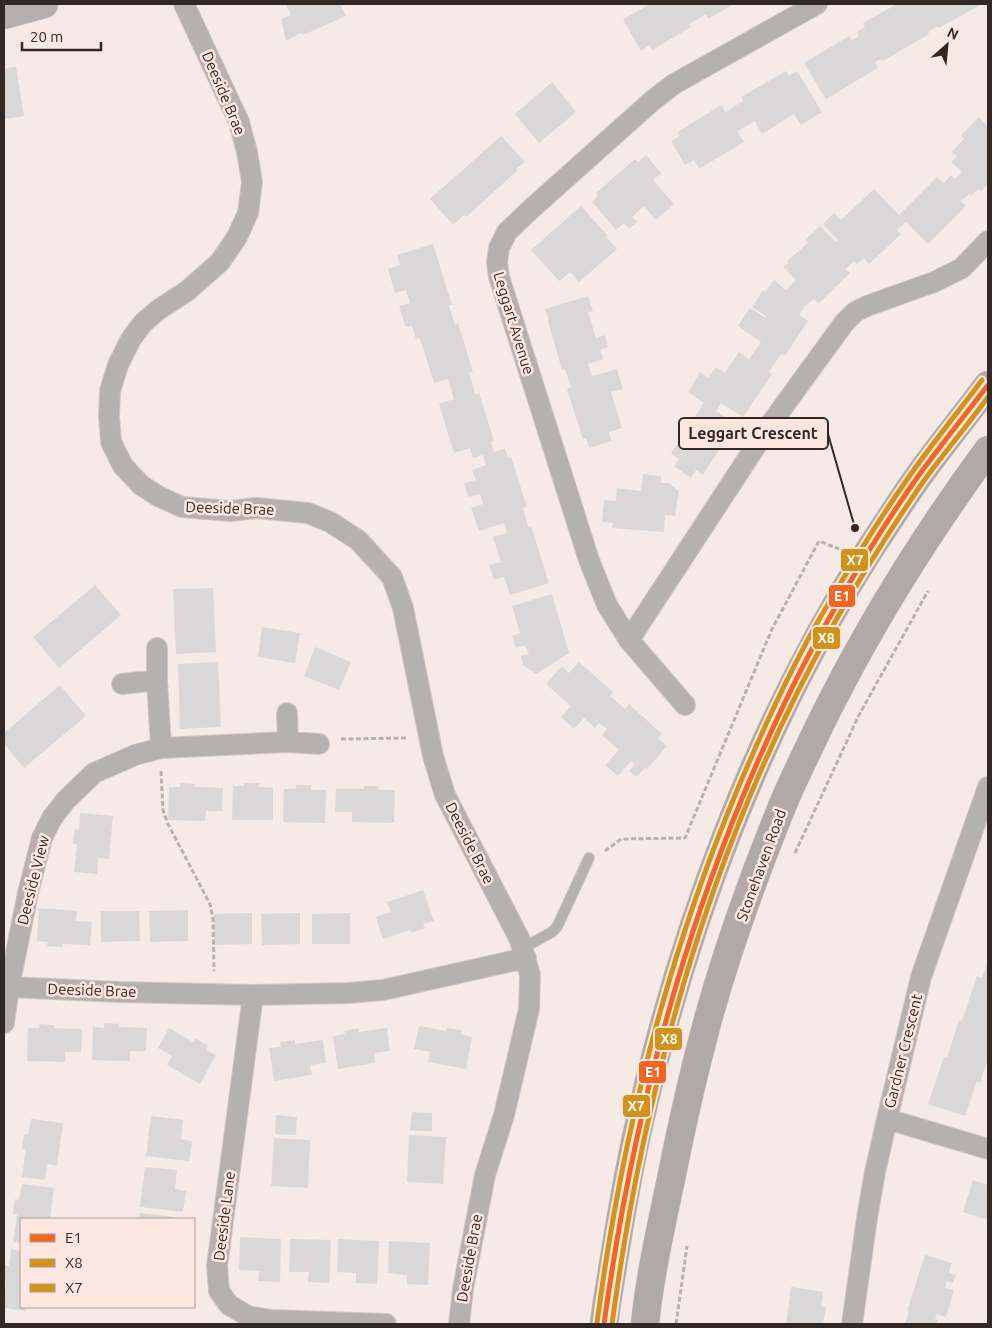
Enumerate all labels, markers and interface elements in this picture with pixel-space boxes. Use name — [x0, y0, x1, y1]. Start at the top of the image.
scale bar — [22, 20, 101, 52]
north arrow — [922, 20, 972, 70]
text: N — [945, 24, 961, 43]
text: 20 m — [30, 28, 63, 45]
street label: Deeside Brae — [199, 49, 249, 137]
street label: Leggart Avenue — [490, 270, 538, 376]
callout: Leggart Crescent — [679, 418, 828, 449]
text: Leggart Crescent — [688, 424, 818, 442]
street label: Deeside Brae — [185, 498, 275, 518]
line badge: X7 — [840, 548, 869, 572]
text: X7 — [846, 552, 864, 568]
line badge: E1 — [828, 584, 856, 608]
text: E1 — [834, 588, 850, 604]
line badge: X8 — [812, 626, 841, 650]
text: X8 — [817, 630, 835, 646]
street label: Deeside Brae — [442, 799, 498, 887]
street label: Stonehaven Road — [733, 807, 789, 923]
street label: Deeside View — [14, 833, 52, 926]
street label: Deeside Brae — [47, 980, 137, 1000]
street label: Gardner Crescent — [881, 992, 925, 1110]
line badge: X8 — [654, 1027, 683, 1051]
text: X8 — [660, 1031, 678, 1047]
line badge: E1 — [638, 1060, 667, 1084]
text: E1 — [645, 1064, 661, 1080]
line badge: X7 — [622, 1094, 651, 1118]
text: X7 — [627, 1098, 645, 1114]
street label: Deeside Lane — [210, 1170, 238, 1262]
street label: Deeside Brae — [453, 1213, 485, 1303]
legend — [20, 1218, 195, 1308]
text: E1 — [65, 1229, 82, 1246]
text: X8 — [65, 1254, 83, 1271]
text: X7 — [65, 1279, 83, 1296]

